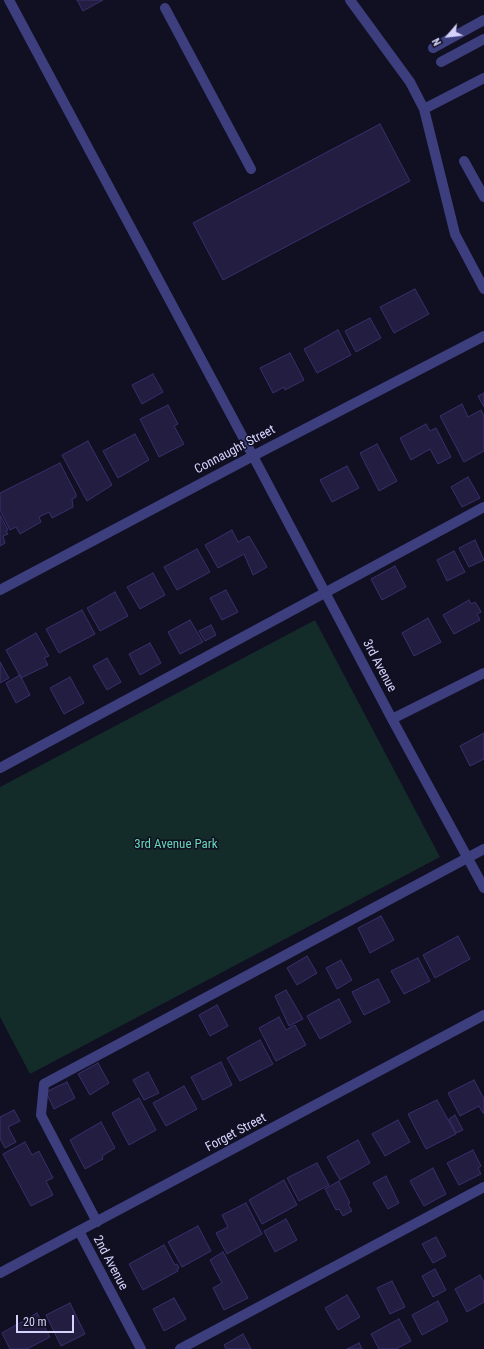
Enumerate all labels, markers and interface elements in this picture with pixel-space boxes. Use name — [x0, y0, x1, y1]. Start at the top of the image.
north arrow — [428, 16, 468, 56]
text: N — [430, 36, 444, 48]
street label: Connaught Street — [192, 422, 278, 478]
street label: 3rd Avenue — [359, 637, 399, 695]
park label: 3rd Avenue Park — [134, 837, 218, 853]
street label: Forget Street — [203, 1111, 269, 1155]
street label: 2nd Avenue — [89, 1233, 131, 1293]
scale bar — [18, 1307, 76, 1333]
text: 20 m — [23, 1315, 47, 1329]

